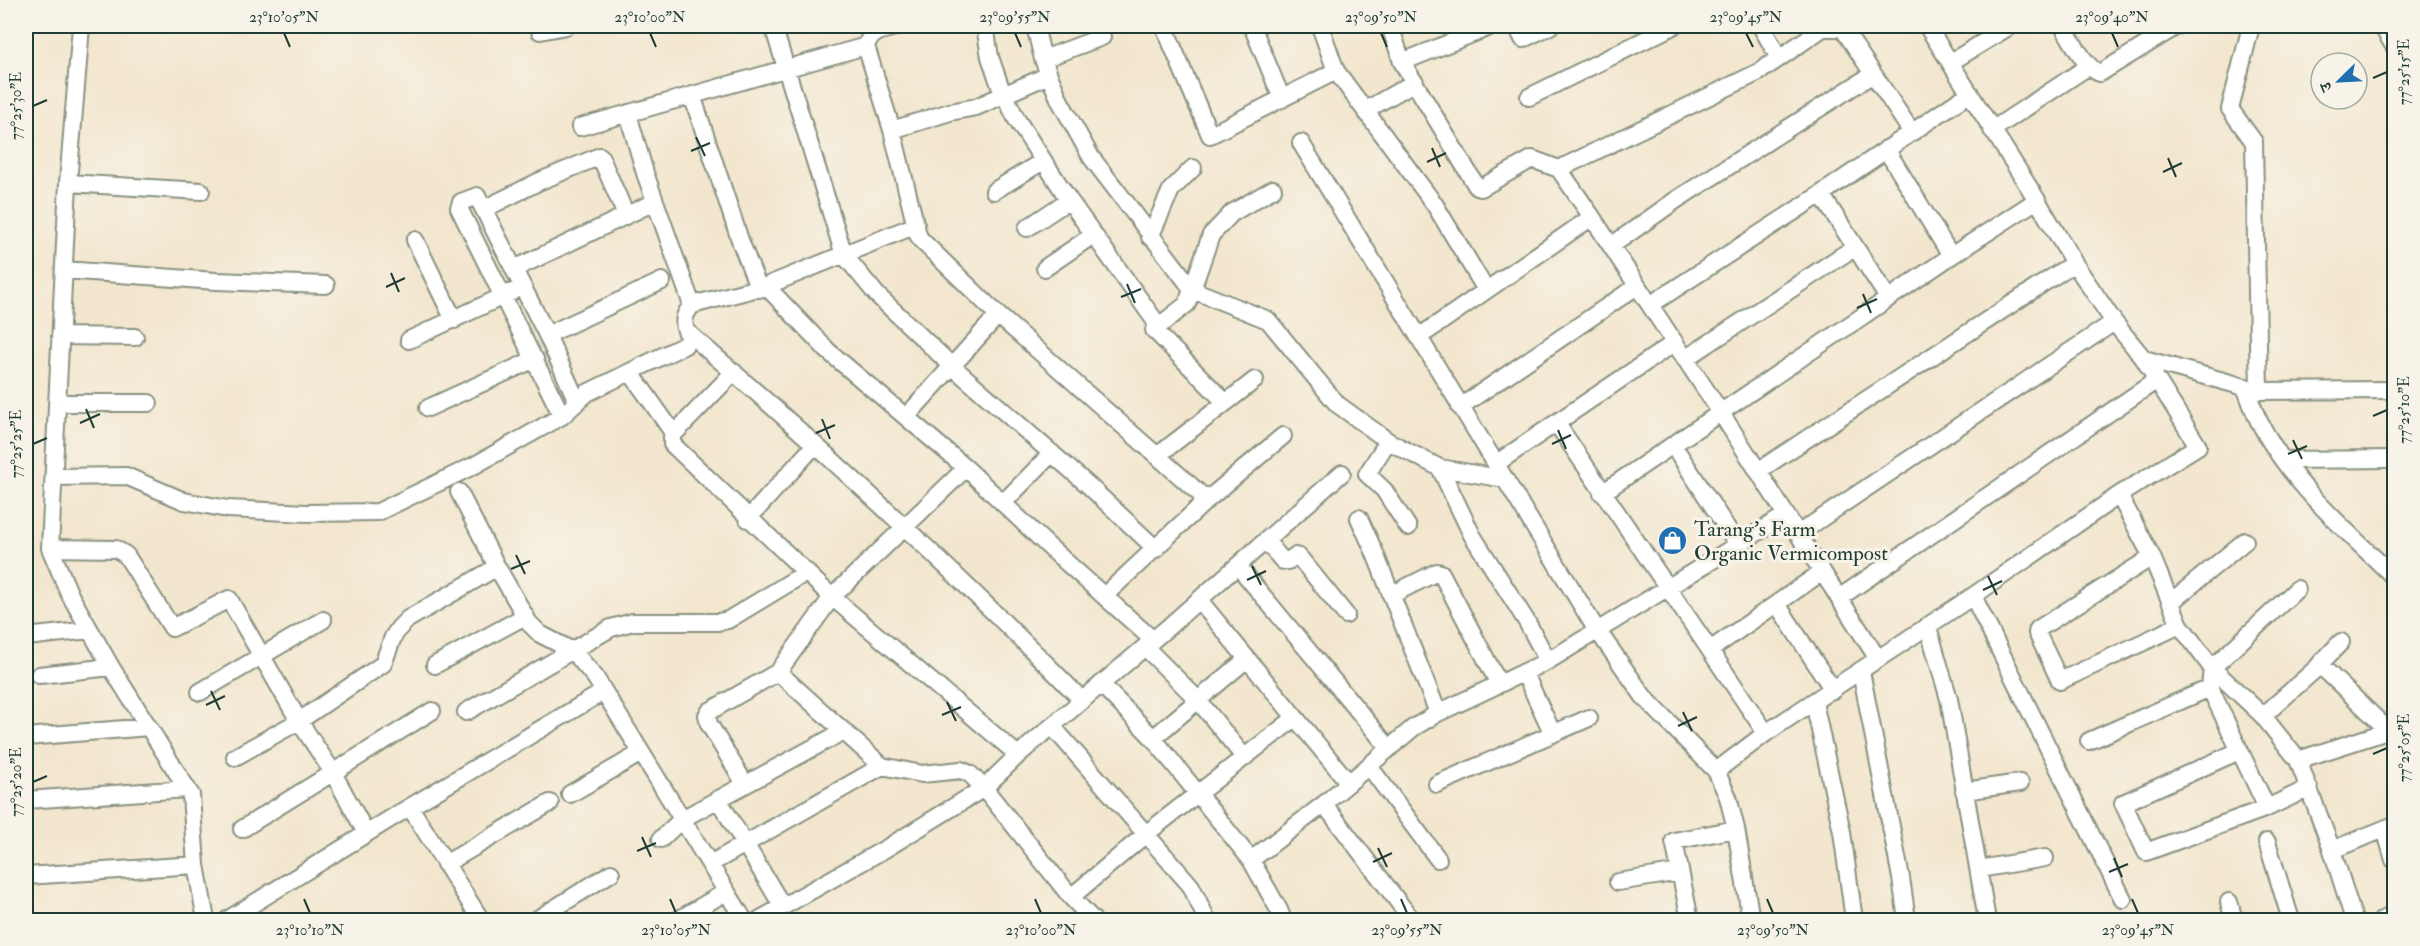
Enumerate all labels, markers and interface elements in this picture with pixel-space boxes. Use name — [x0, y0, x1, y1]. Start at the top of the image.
text: 23°10'05"N — [249, 8, 319, 27]
text: 23°10'00"N — [615, 8, 686, 27]
text: 23°09'55"N — [979, 8, 1051, 27]
text: 23°09'50"N — [1345, 8, 1418, 27]
text: 23°09'45"N — [1710, 8, 1783, 27]
text: 23°09'40"N — [2075, 8, 2149, 27]
text: 77°25'15"E — [2395, 39, 2414, 105]
north arrow — [2309, 51, 2369, 111]
text: 77°25'30"E — [7, 72, 26, 140]
text: उ — [2315, 77, 2337, 95]
text: 77°25'10"E — [2395, 376, 2414, 444]
text: 77°25'25"E — [7, 410, 26, 478]
place label: Tarang's Farm Organic Vermicompost — [1694, 516, 1888, 567]
shop icon: Tarang's Farm Organic Vermicompost — [1657, 525, 1689, 557]
text: 77°25'05"E — [2395, 713, 2414, 782]
text: 77°25'20"E — [7, 747, 26, 817]
text: 23°10'10"N — [276, 921, 345, 940]
text: 23°10'05"N — [641, 921, 711, 940]
text: 23°10'00"N — [1006, 921, 1077, 940]
text: 23°09'55"N — [1371, 921, 1443, 940]
text: 23°09'50"N — [1737, 921, 1810, 940]
text: 23°09'45"N — [2102, 921, 2175, 940]

